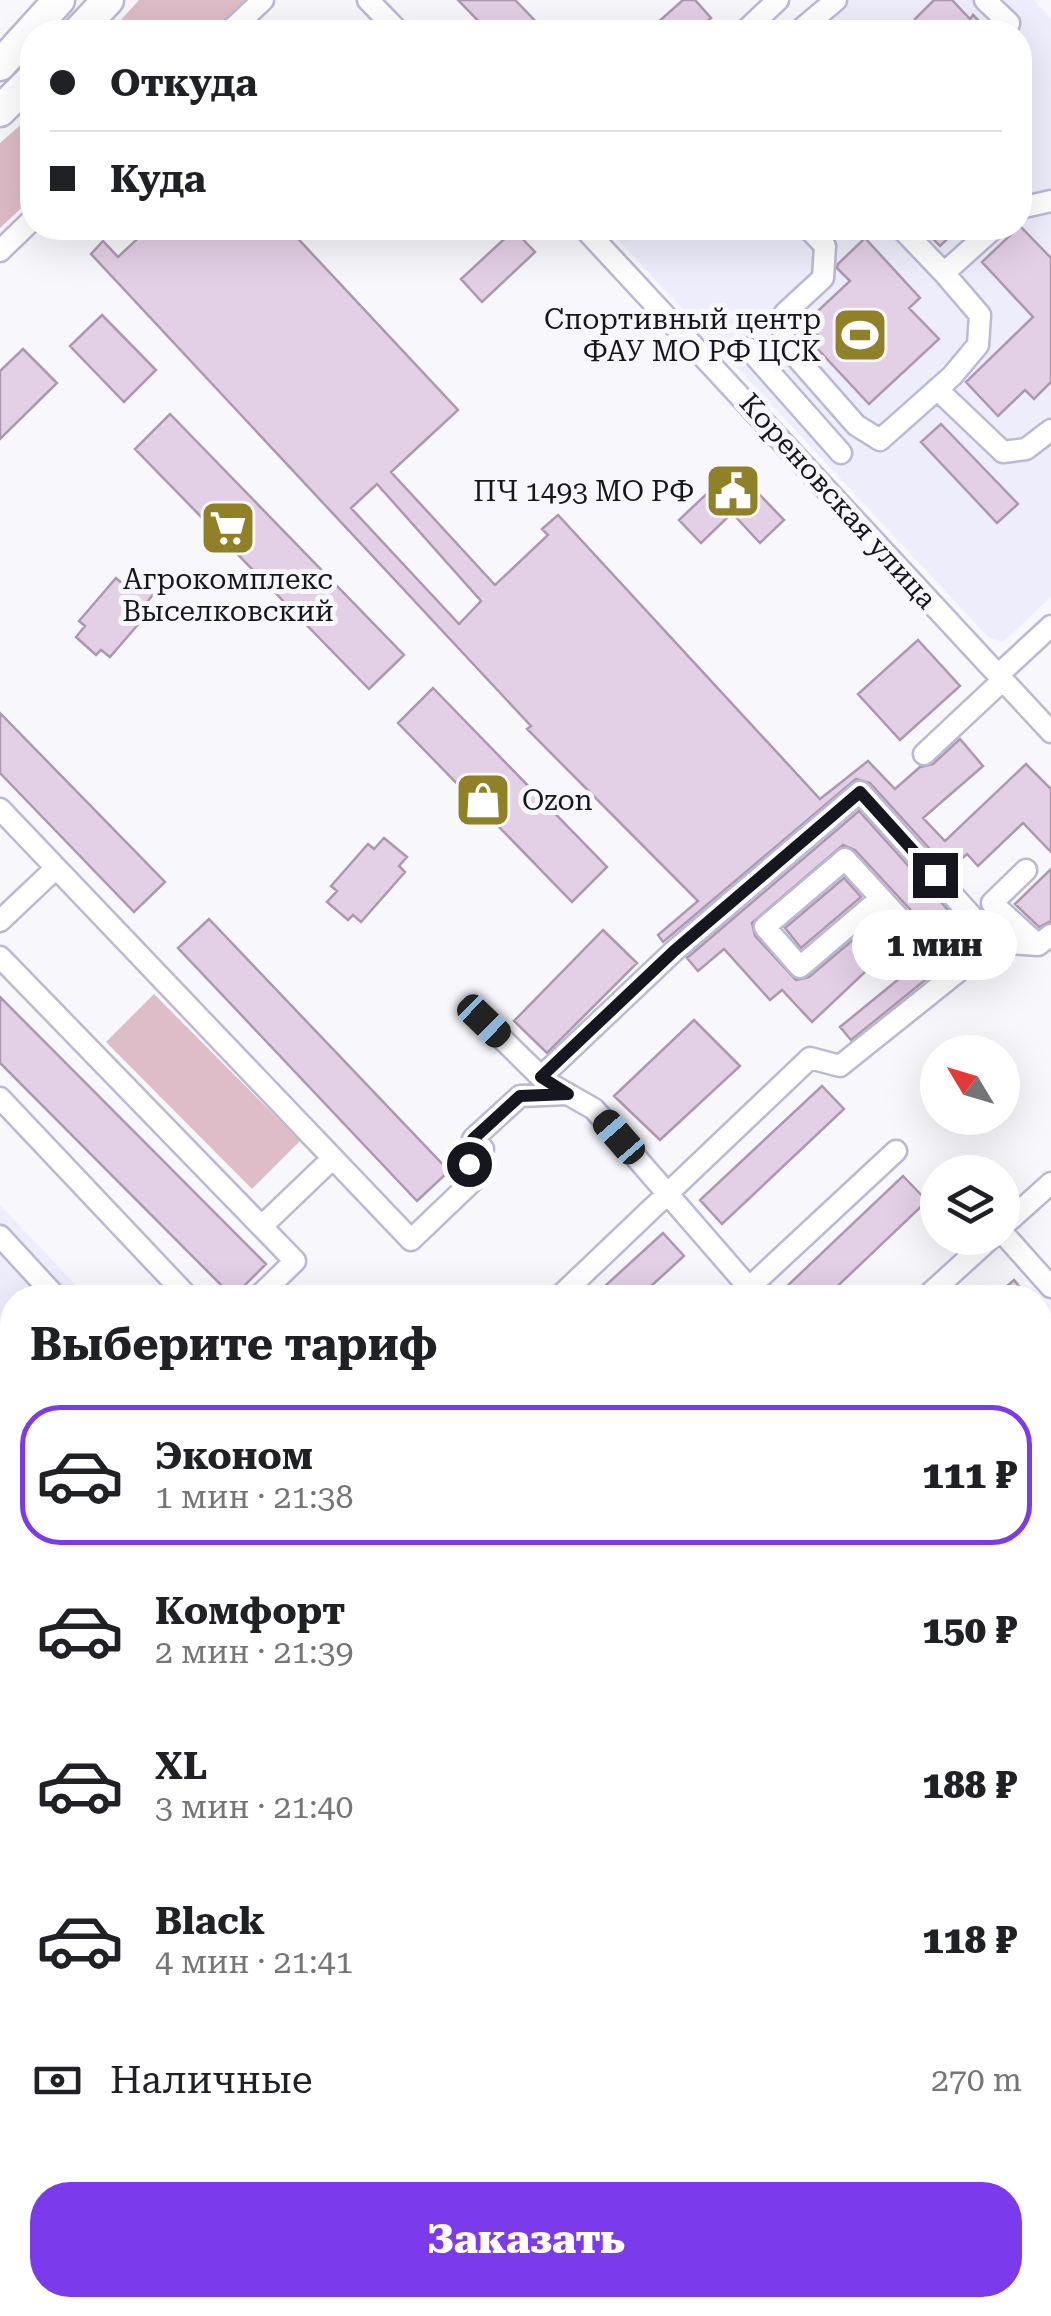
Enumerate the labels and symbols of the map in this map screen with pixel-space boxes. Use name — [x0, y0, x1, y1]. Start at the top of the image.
place label: Спортивный центр ФАУ МО РФ ЦСК — [544, 303, 821, 368]
sports icon: Спортивный центр ФАУ МО РФ ЦСК — [830, 305, 890, 365]
street label: Кореновская улица — [733, 387, 943, 615]
public building icon: ПЧ 1493 МО РФ — [703, 461, 763, 521]
place label: ПЧ 1493 МО РФ — [473, 475, 694, 508]
supermarket icon: Агрокомплекс Выселковский — [198, 498, 258, 558]
place label: Агрокомплекс Выселковский — [122, 563, 334, 628]
shop icon: Ozon — [453, 770, 513, 830]
place label: Ozon — [522, 784, 593, 817]
route end — [913, 853, 958, 898]
callout: 1 мин — [852, 910, 1018, 980]
car — [452, 989, 516, 1053]
north arrow — [920, 1035, 1020, 1135]
car — [588, 1105, 650, 1169]
route start — [447, 1142, 492, 1187]

